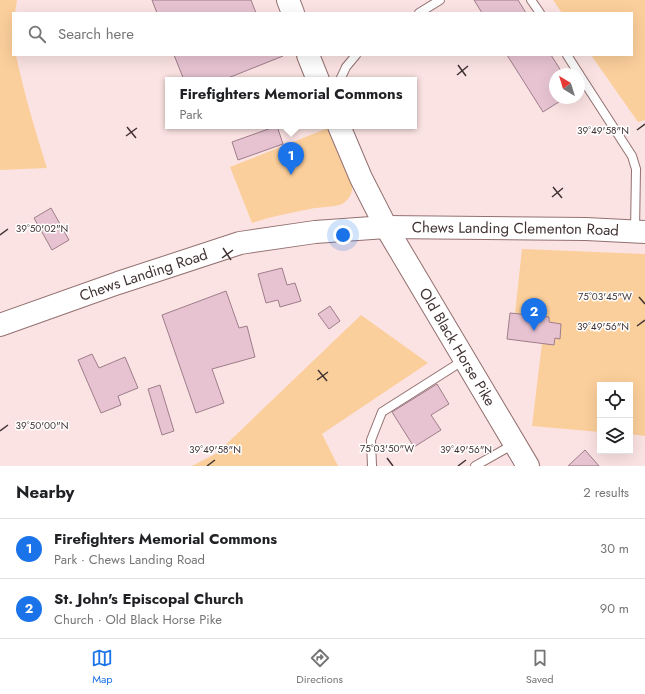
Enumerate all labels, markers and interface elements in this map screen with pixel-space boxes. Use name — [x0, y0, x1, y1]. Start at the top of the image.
search box — [12, 12, 633, 56]
icon: search — [26, 23, 48, 45]
text: Search here — [58, 23, 134, 45]
north arrow — [549, 68, 585, 104]
popup — [165, 77, 417, 129]
text: Firefighters Memorial Commons — [179, 83, 403, 105]
text: Park — [179, 105, 203, 124]
text: 39°49'58"N — [577, 123, 629, 138]
pin: 1 — [278, 142, 304, 175]
street label: Chews Landing Clementon Road — [412, 216, 619, 242]
text: 39°50'02"N — [16, 221, 68, 236]
your location — [333, 225, 353, 245]
street label: Chews Landing Road — [76, 243, 211, 307]
street label: Old Black Horse Pike — [413, 284, 501, 411]
text: 75°03'45"W — [578, 289, 632, 304]
pin: 2 — [521, 298, 547, 331]
text: 39°49'56"N — [577, 319, 629, 334]
map controls — [597, 382, 633, 454]
button: locate — [597, 382, 633, 418]
text: 39°50'00"N — [16, 418, 68, 433]
button: layers — [597, 418, 633, 454]
text: 75°03'50"W — [360, 441, 414, 456]
text: 39°49'58"N — [189, 442, 241, 457]
text: 39°49'56"N — [440, 442, 492, 457]
text: Nearby — [16, 480, 74, 504]
text: 2 results — [583, 483, 629, 502]
text: Firefighters Memorial Commons — [54, 528, 277, 550]
text: 1 — [26, 539, 32, 558]
text: 30 m — [600, 539, 629, 558]
text: Park · Chews Landing Road — [54, 550, 205, 569]
text: St. John's Episcopal Church — [54, 588, 243, 610]
text: 2 — [25, 599, 33, 618]
text: 90 m — [600, 599, 629, 618]
text: Church · Old Black Horse Pike — [54, 610, 222, 629]
tab: Map — [91, 647, 113, 687]
tab: Directions — [296, 647, 343, 687]
tab: Saved — [526, 647, 554, 687]

